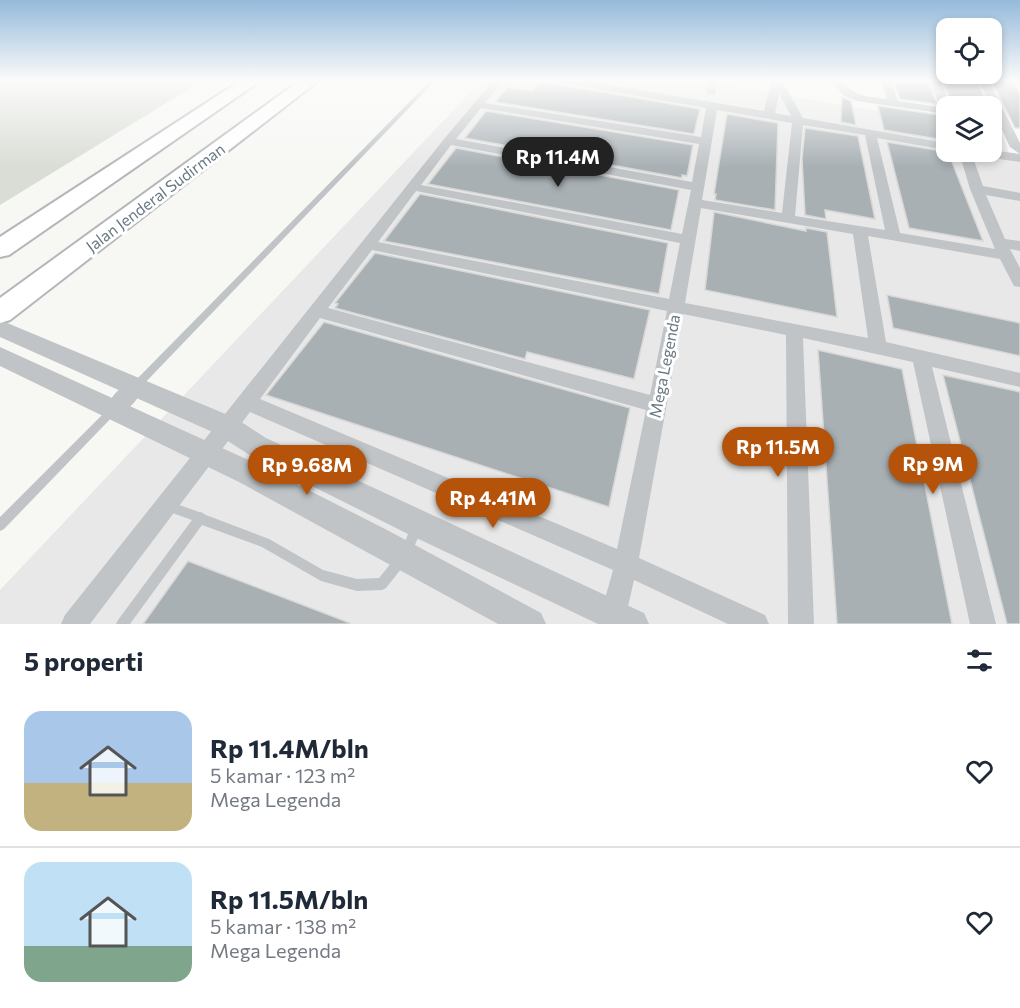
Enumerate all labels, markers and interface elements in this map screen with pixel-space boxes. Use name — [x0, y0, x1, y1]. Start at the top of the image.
map controls — [936, 18, 1002, 162]
button: locate — [936, 18, 1002, 84]
button: layers — [936, 96, 1002, 162]
pin: Rp 11.4M — [496, 137, 620, 188]
street label: Jalan Jenderal Sudirman — [82, 139, 228, 255]
text: Rp 11.4M — [516, 144, 600, 168]
street label: Mega Legenda — [645, 313, 683, 419]
pin: Rp 11.5M — [716, 427, 840, 478]
text: Rp 11.5M — [736, 434, 820, 458]
pin: Rp 9M — [891, 444, 975, 495]
pin: Rp 9.68M — [245, 445, 369, 496]
text: Rp 9M — [902, 451, 964, 475]
text: Rp 9.68M — [262, 452, 352, 476]
pin: Rp 4.41M — [431, 478, 555, 529]
text: Rp 4.41M — [450, 485, 536, 509]
icon: filters — [963, 644, 996, 677]
text: 5 properti — [24, 645, 143, 676]
text: Rp 11.4M/bln — [210, 732, 369, 763]
icon: home — [72, 735, 144, 807]
icon: heart — [963, 755, 996, 788]
text: 5 kamar · 123 m² — [210, 763, 355, 787]
text: Mega Legenda — [210, 787, 341, 811]
text: Rp 11.5M/bln — [210, 883, 368, 914]
icon: home — [72, 886, 144, 958]
icon: heart — [963, 906, 996, 939]
text: 5 kamar · 138 m² — [210, 914, 356, 938]
text: Mega Legenda — [210, 938, 341, 962]

